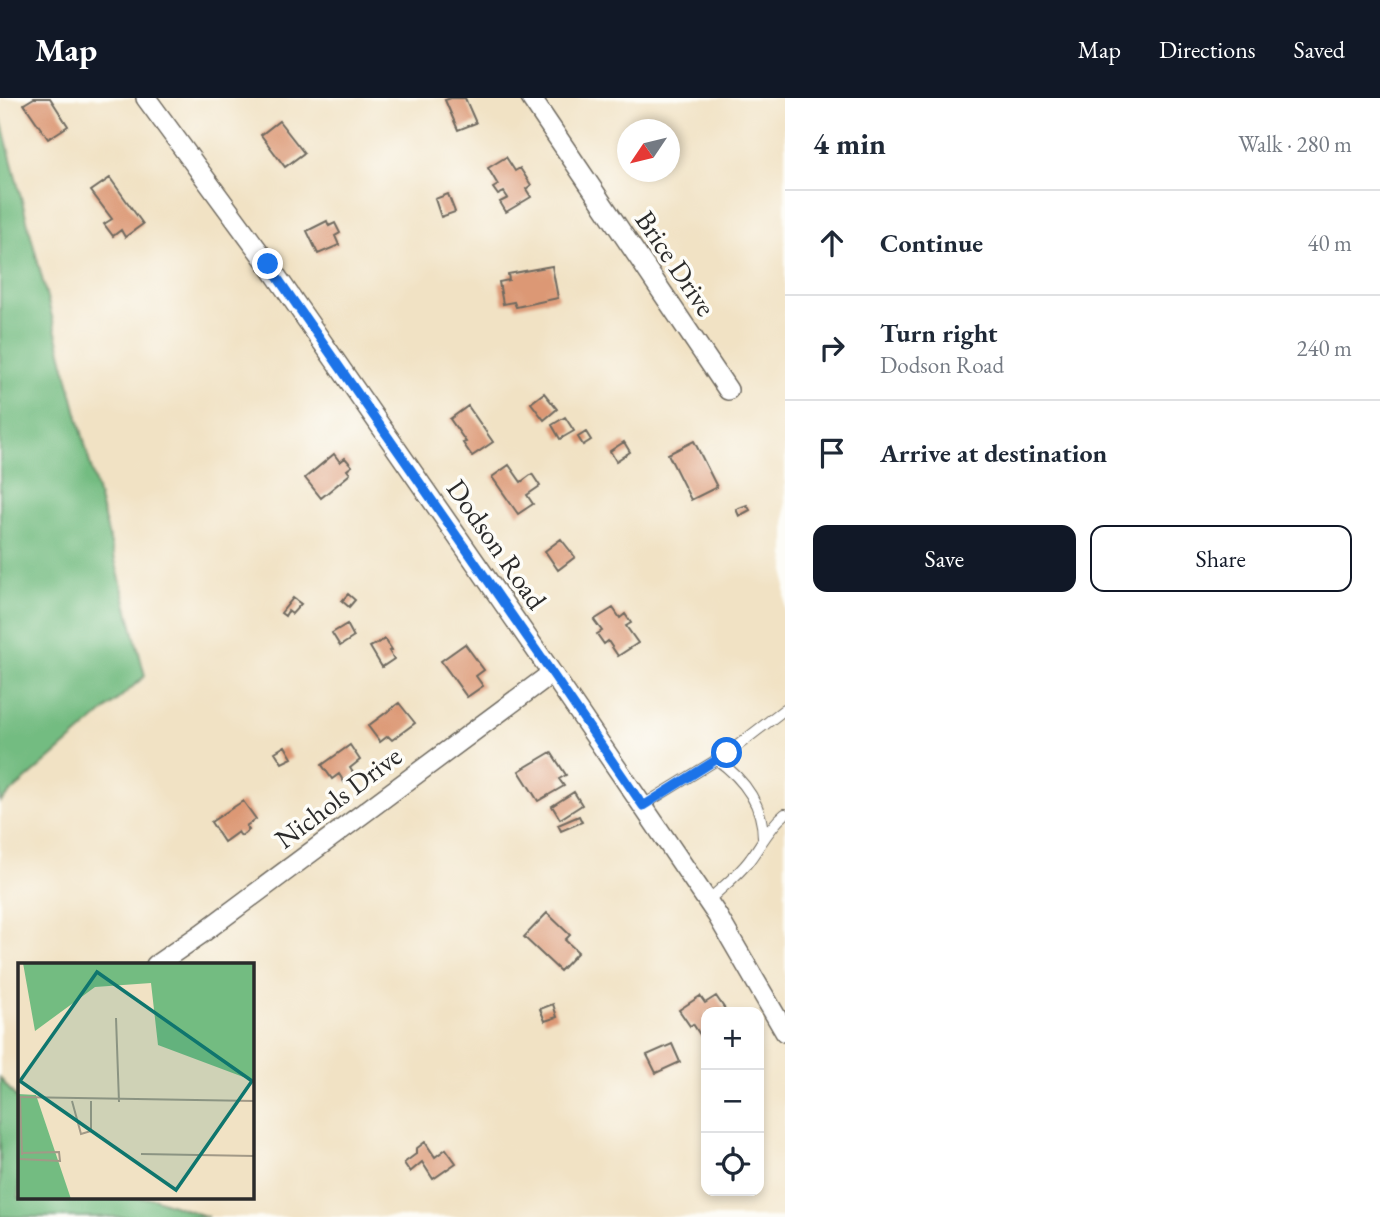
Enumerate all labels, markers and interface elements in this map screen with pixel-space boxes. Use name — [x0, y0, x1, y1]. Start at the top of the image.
text: Map — [35, 28, 97, 71]
text: Map — [1078, 34, 1121, 65]
text: Directions — [1159, 34, 1256, 65]
text: Saved — [1294, 34, 1345, 65]
north arrow — [617, 119, 680, 182]
text: 4 min — [813, 124, 886, 163]
text: Walk · 280 m — [1238, 129, 1352, 159]
street label: Brice Drive — [628, 203, 724, 323]
icon: ahead — [813, 224, 851, 262]
text: Continue — [880, 226, 983, 260]
text: 40 m — [1307, 228, 1352, 258]
route end — [252, 248, 283, 279]
text: Turn right — [880, 316, 998, 350]
icon: right — [813, 329, 851, 367]
text: 240 m — [1296, 333, 1352, 363]
text: Dodson Road — [880, 350, 1004, 380]
icon: arrive — [813, 434, 851, 472]
text: Arrive at destination — [880, 436, 1107, 470]
street label: Dodson Road — [439, 472, 556, 617]
button: Save — [813, 525, 1076, 592]
button: Share — [1090, 525, 1352, 592]
route start — [711, 737, 742, 768]
street label: Nichols Drive — [267, 738, 409, 856]
inset map — [18, 963, 254, 1200]
map controls — [701, 1007, 764, 1196]
button: + — [701, 1007, 764, 1070]
button: − — [701, 1070, 764, 1133]
button: locate — [701, 1133, 764, 1196]

